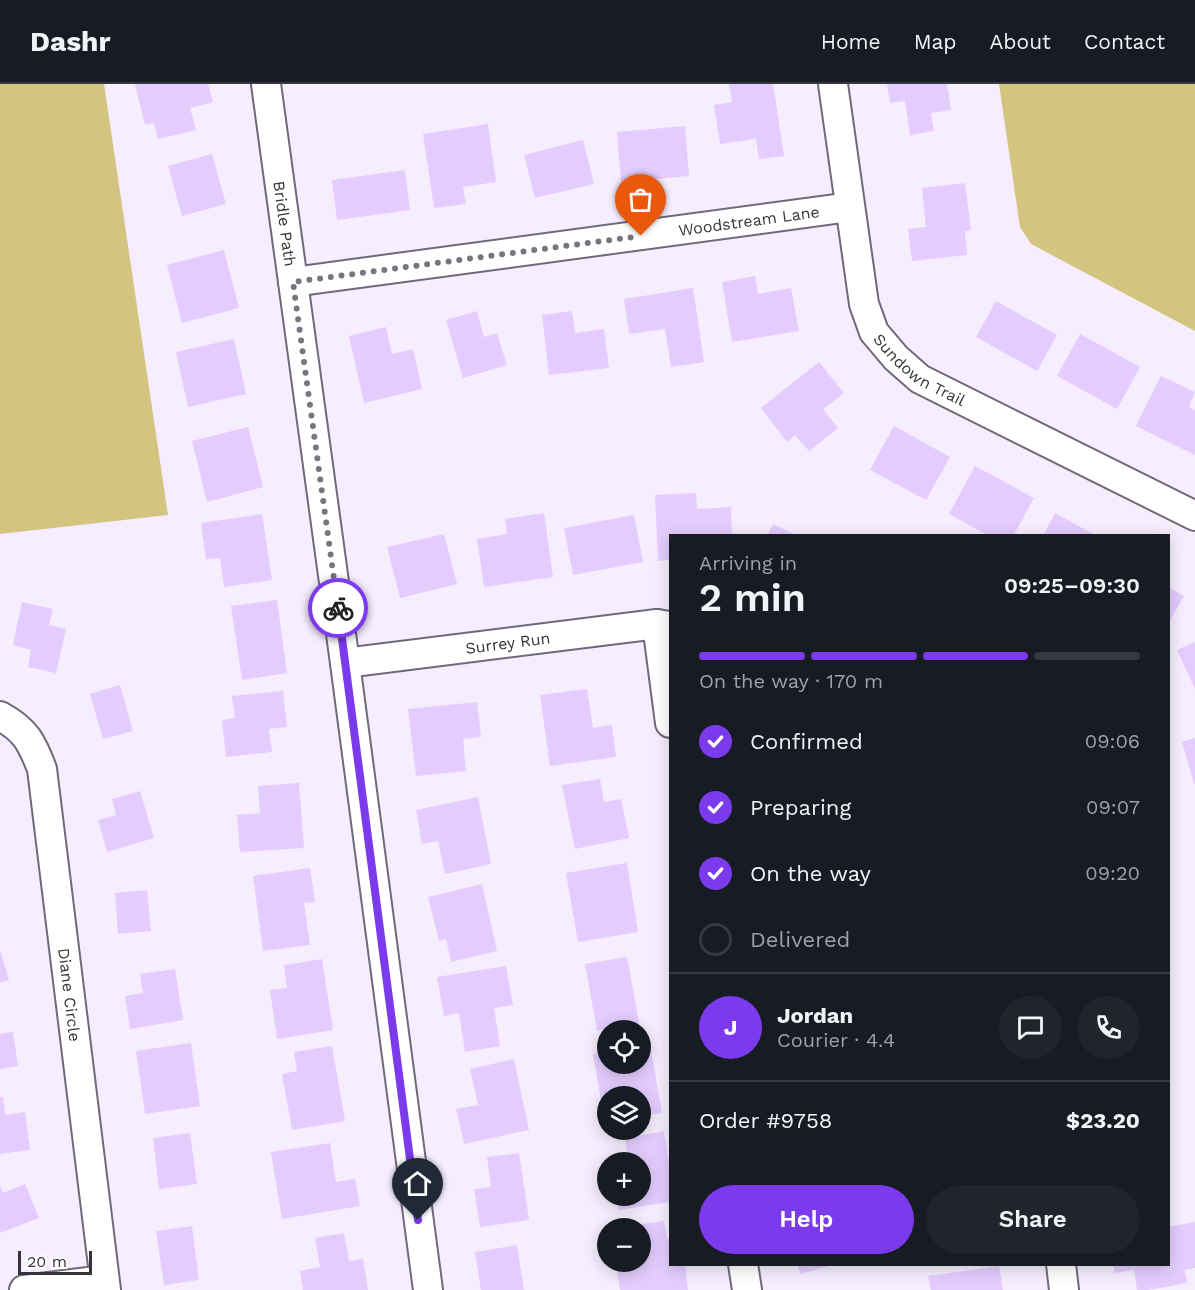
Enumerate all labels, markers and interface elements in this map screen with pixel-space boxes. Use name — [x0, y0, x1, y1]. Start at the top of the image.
text: Dashr — [30, 25, 110, 58]
text: Home — [821, 29, 881, 54]
text: Map — [914, 29, 957, 54]
text: About — [990, 29, 1051, 54]
text: Contact — [1084, 29, 1165, 54]
pin — [615, 174, 666, 236]
street label: Bridle Path — [269, 180, 300, 268]
icon: bag — [624, 183, 657, 216]
street label: Woodstream Lane — [677, 202, 821, 240]
street label: Sundown Trail — [869, 330, 968, 410]
text: Arriving in — [699, 551, 797, 575]
text: 09:25–09:30 — [1004, 573, 1140, 598]
text: 2 min — [699, 575, 806, 620]
courier — [308, 578, 368, 638]
icon: bike — [322, 592, 355, 625]
street label: Surrey Run — [464, 628, 551, 658]
text: On the way · 170 m — [699, 669, 883, 693]
icon: check — [699, 725, 732, 758]
text: Confirmed — [750, 729, 863, 754]
text: 09:06 — [1085, 729, 1140, 753]
icon: check — [699, 791, 732, 824]
text: Preparing — [750, 795, 851, 820]
text: 09:07 — [1086, 795, 1140, 819]
icon: check — [699, 857, 732, 890]
text: On the way — [750, 861, 871, 886]
text: 09:20 — [1085, 861, 1140, 885]
text: Delivered — [750, 927, 850, 952]
street label: Diane Circle — [54, 947, 84, 1043]
button: chat — [999, 996, 1062, 1059]
button: phone — [1077, 996, 1140, 1059]
text: Jordan — [777, 1003, 853, 1028]
text: J — [724, 1015, 737, 1040]
map controls — [597, 1020, 651, 1272]
button: locate — [597, 1020, 651, 1074]
text: Courier · 4.4 — [777, 1028, 895, 1052]
button: layers — [597, 1086, 651, 1140]
text: Order #9758 — [699, 1108, 832, 1133]
text: $23.20 — [1066, 1108, 1140, 1133]
button: + — [597, 1152, 651, 1206]
pin — [392, 1158, 443, 1220]
icon: home — [401, 1167, 434, 1200]
button: Help — [699, 1185, 914, 1254]
button: Share — [926, 1185, 1140, 1254]
button: − — [597, 1218, 651, 1272]
scale bar — [18, 1248, 92, 1276]
text: 20 m — [27, 1252, 67, 1271]

